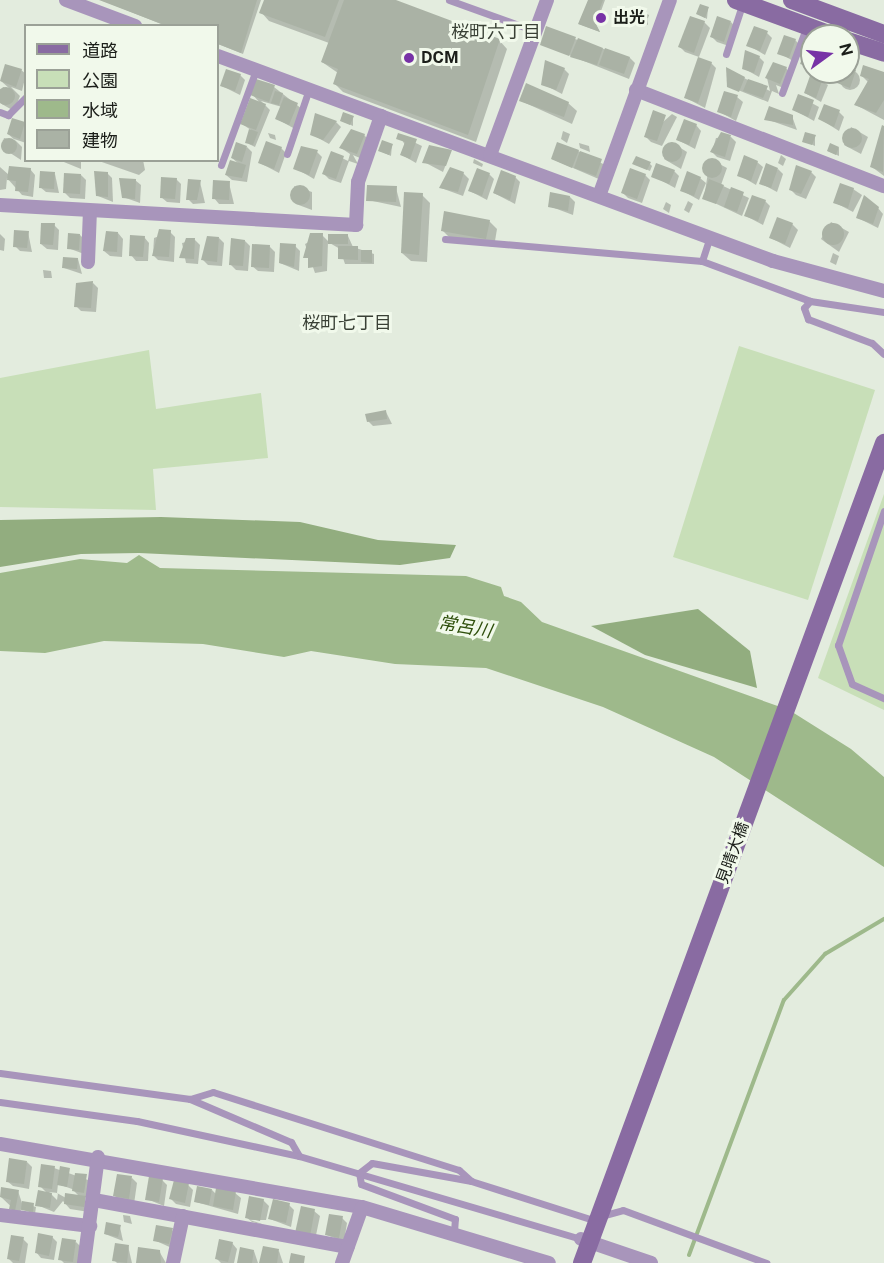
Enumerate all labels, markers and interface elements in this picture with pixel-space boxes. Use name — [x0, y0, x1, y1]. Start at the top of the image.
place label: 出光 — [613, 8, 645, 28]
marker: 出光 — [594, 11, 608, 25]
district label: 桜町六丁目 — [451, 21, 541, 43]
legend — [24, 24, 219, 162]
north arrow — [800, 24, 860, 84]
text: 道路 — [82, 40, 118, 61]
text: N — [835, 41, 857, 58]
place label: DCM — [421, 48, 459, 68]
marker: DCM — [402, 51, 416, 65]
text: 公園 — [82, 70, 118, 91]
text: 水域 — [82, 100, 118, 121]
text: 建物 — [82, 130, 118, 151]
district label: 桜町七丁目 — [302, 312, 392, 334]
water label: 常呂川 — [437, 612, 493, 642]
street label: 見晴大橋 — [713, 820, 753, 886]

